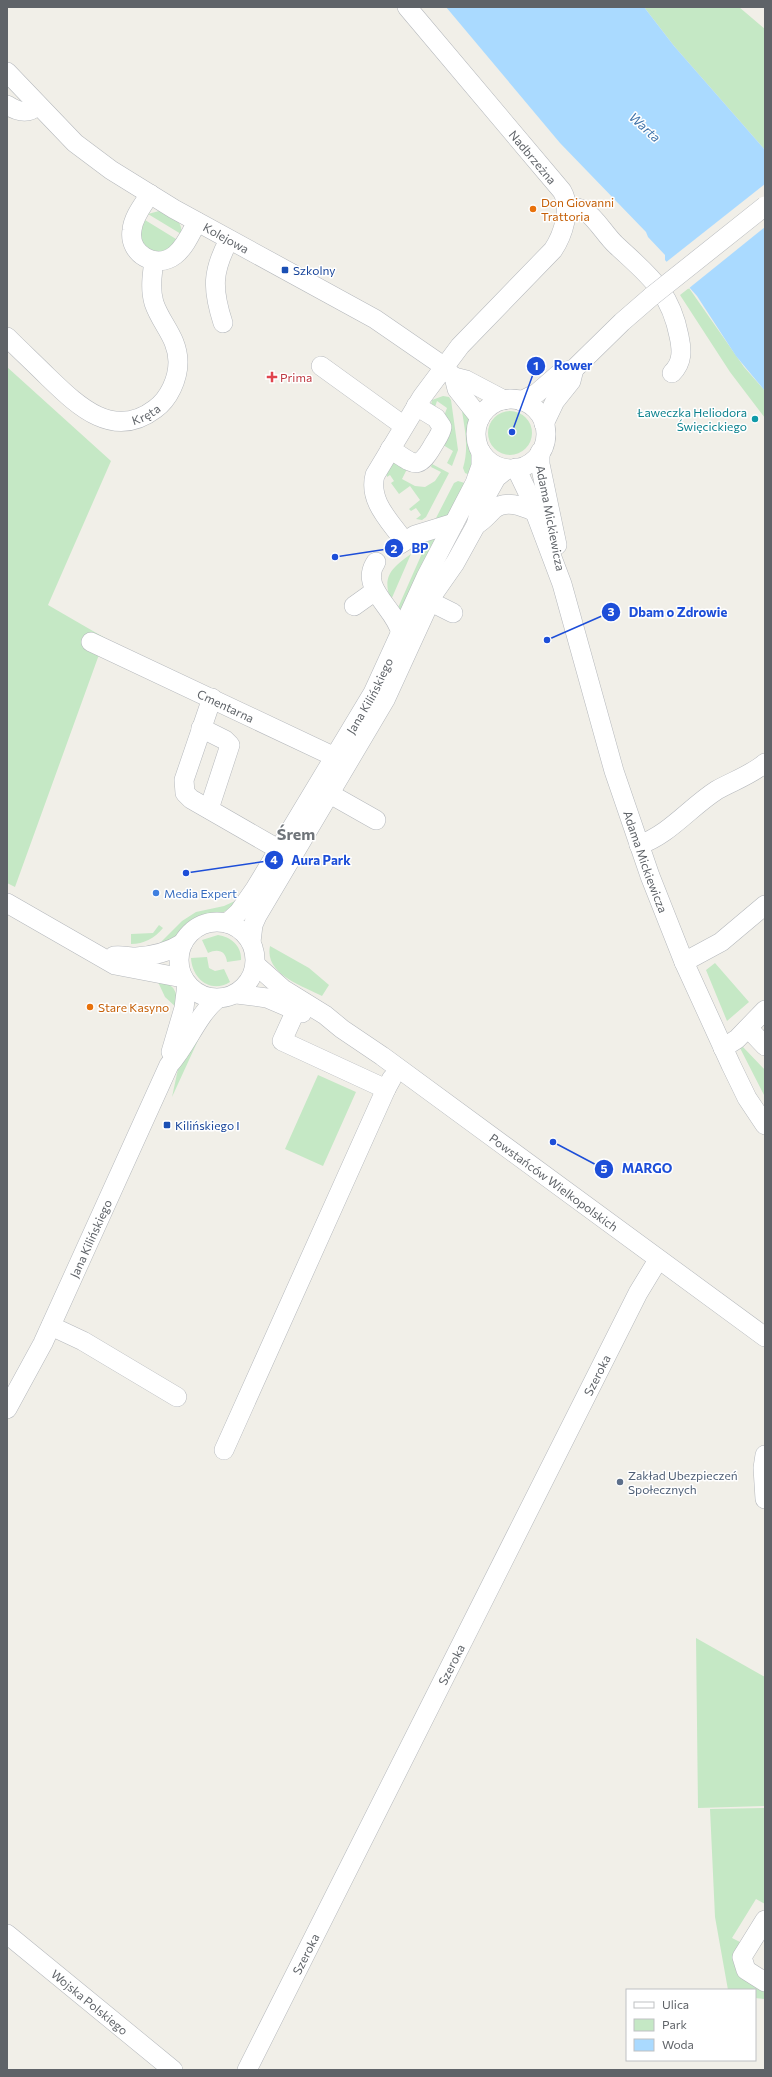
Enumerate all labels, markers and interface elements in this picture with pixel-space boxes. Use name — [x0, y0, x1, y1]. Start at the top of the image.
water label: Warta — [626, 109, 664, 145]
street label: Nadbrzeżna — [507, 127, 559, 187]
place label: Don Giovanni Trattoria — [541, 195, 614, 223]
marker: Don Giovanni Trattoria — [528, 204, 538, 214]
street label: Kolejowa — [201, 219, 252, 256]
place label: Szkolny — [293, 263, 335, 277]
marker: Szkolny — [280, 265, 290, 275]
callout: Rower — [526, 353, 601, 378]
text: Rower — [554, 357, 593, 373]
text: 1 — [533, 358, 539, 372]
place label: Prima — [280, 370, 312, 384]
marker: Prima — [267, 372, 277, 382]
street label: Kręta — [130, 401, 163, 427]
place label: Ławeczka Heliodora Święcickiego — [637, 405, 747, 433]
marker: Ławeczka Heliodora Święcickiego — [750, 414, 760, 424]
street label: Adama Mickiewicza — [534, 464, 568, 572]
callout: BP — [384, 536, 437, 561]
text: BP — [411, 540, 429, 556]
text: 2 — [391, 541, 398, 555]
callout: Dbam o Zdrowie — [601, 600, 735, 625]
text: 3 — [608, 604, 615, 618]
text: Dbam o Zdrowie — [629, 604, 727, 620]
street label: Jana Kilińskiego — [343, 655, 395, 737]
street label: Cmentarna — [195, 686, 256, 725]
street label: Adama Mickiewicza — [621, 809, 671, 915]
district label: Śrem — [277, 824, 315, 843]
callout: Aura Park — [264, 848, 359, 873]
text: 4 — [270, 852, 278, 866]
text: Aura Park — [291, 852, 351, 868]
place label: Media Expert — [164, 886, 237, 900]
marker: Media Expert — [151, 888, 161, 898]
place label: Stare Kasyno — [98, 1000, 169, 1014]
marker: Stare Kasyno — [85, 1002, 95, 1012]
place label: Kilińskiego I — [175, 1118, 240, 1132]
marker: Kilińskiego I — [162, 1120, 172, 1130]
street label: Powstańców Wielkopolskich — [487, 1130, 621, 1234]
callout: MARGO — [594, 1156, 681, 1181]
text: MARGO — [622, 1160, 673, 1176]
text: 5 — [601, 1161, 608, 1175]
street label: Jana Kilińskiego — [67, 1197, 114, 1280]
street label: Szeroka — [581, 1352, 613, 1398]
place label: Zakład Ubezpieczeń Społecznych — [628, 1468, 738, 1496]
marker: Zakład Ubezpieczeń Społecznych — [615, 1477, 625, 1487]
street label: Szeroka — [435, 1642, 467, 1687]
street label: Szeroka — [289, 1931, 322, 1977]
street label: Wojska Polskiego — [49, 1966, 131, 2037]
legend — [626, 1989, 756, 2061]
text: Ulica — [662, 1997, 689, 2011]
text: Park — [662, 2017, 688, 2031]
text: Woda — [662, 2037, 694, 2051]

